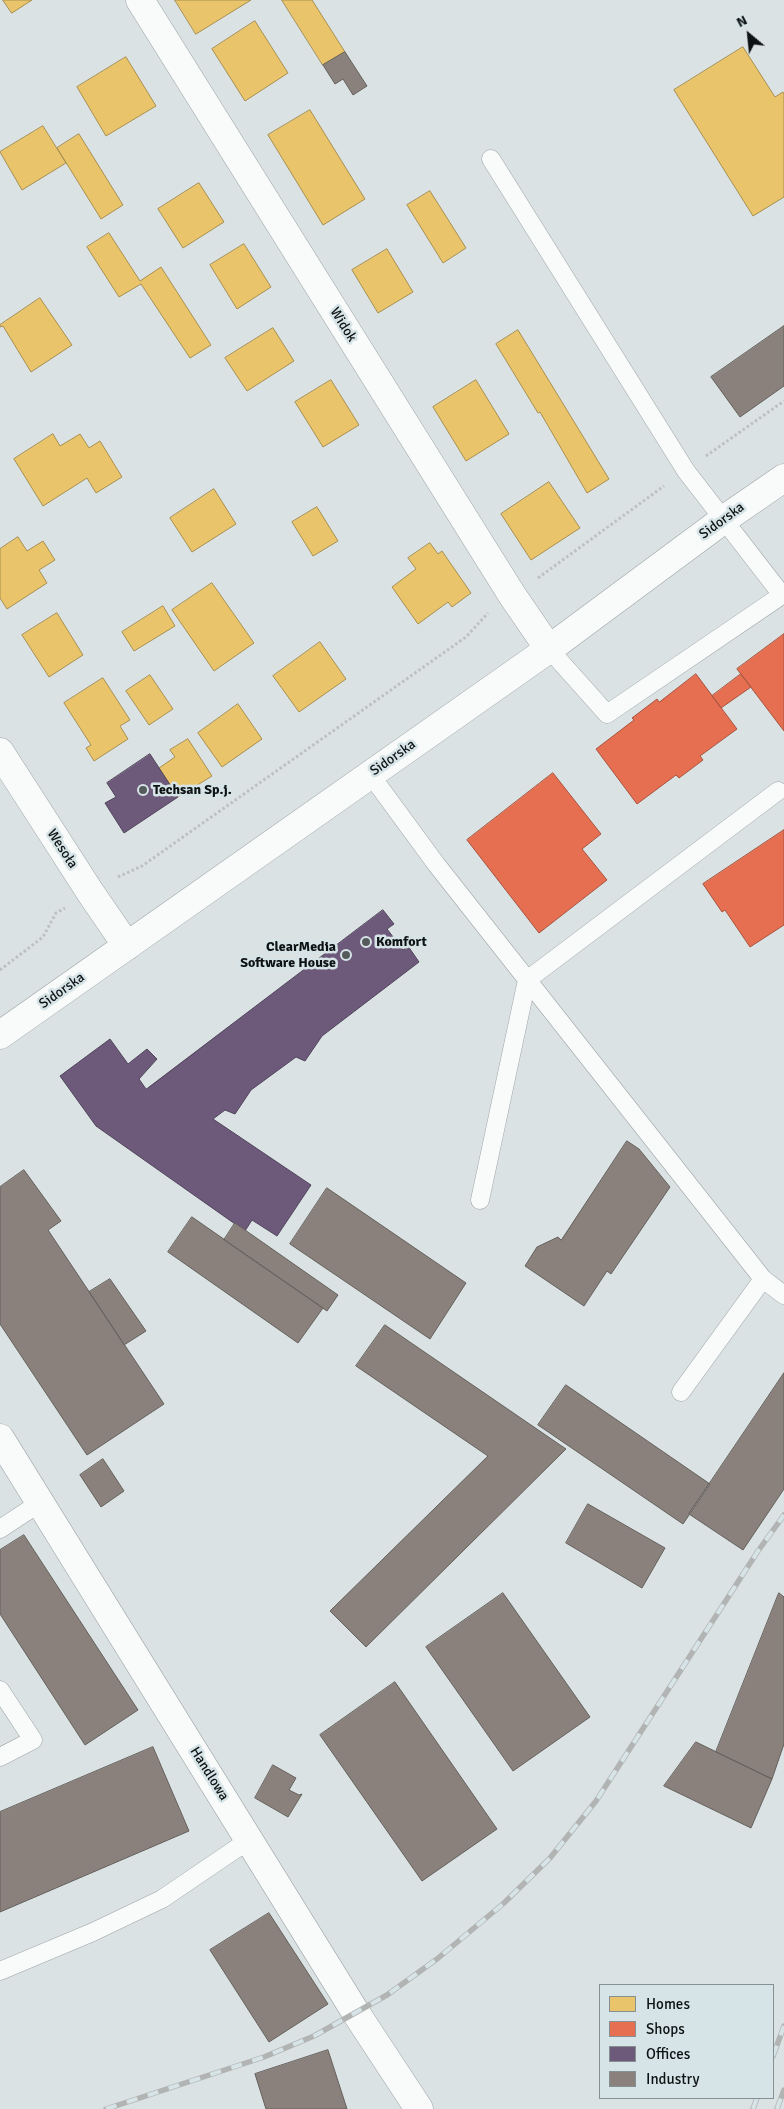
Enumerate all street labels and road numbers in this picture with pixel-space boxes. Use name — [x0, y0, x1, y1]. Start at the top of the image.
street label: Widok — [326, 305, 360, 345]
street label: Sidorska — [696, 499, 748, 543]
street label: Sidorska — [367, 736, 419, 780]
street label: Wesoła — [43, 826, 81, 872]
street label: Sidorska — [36, 969, 88, 1013]
street label: Handlowa — [186, 1744, 232, 1804]

